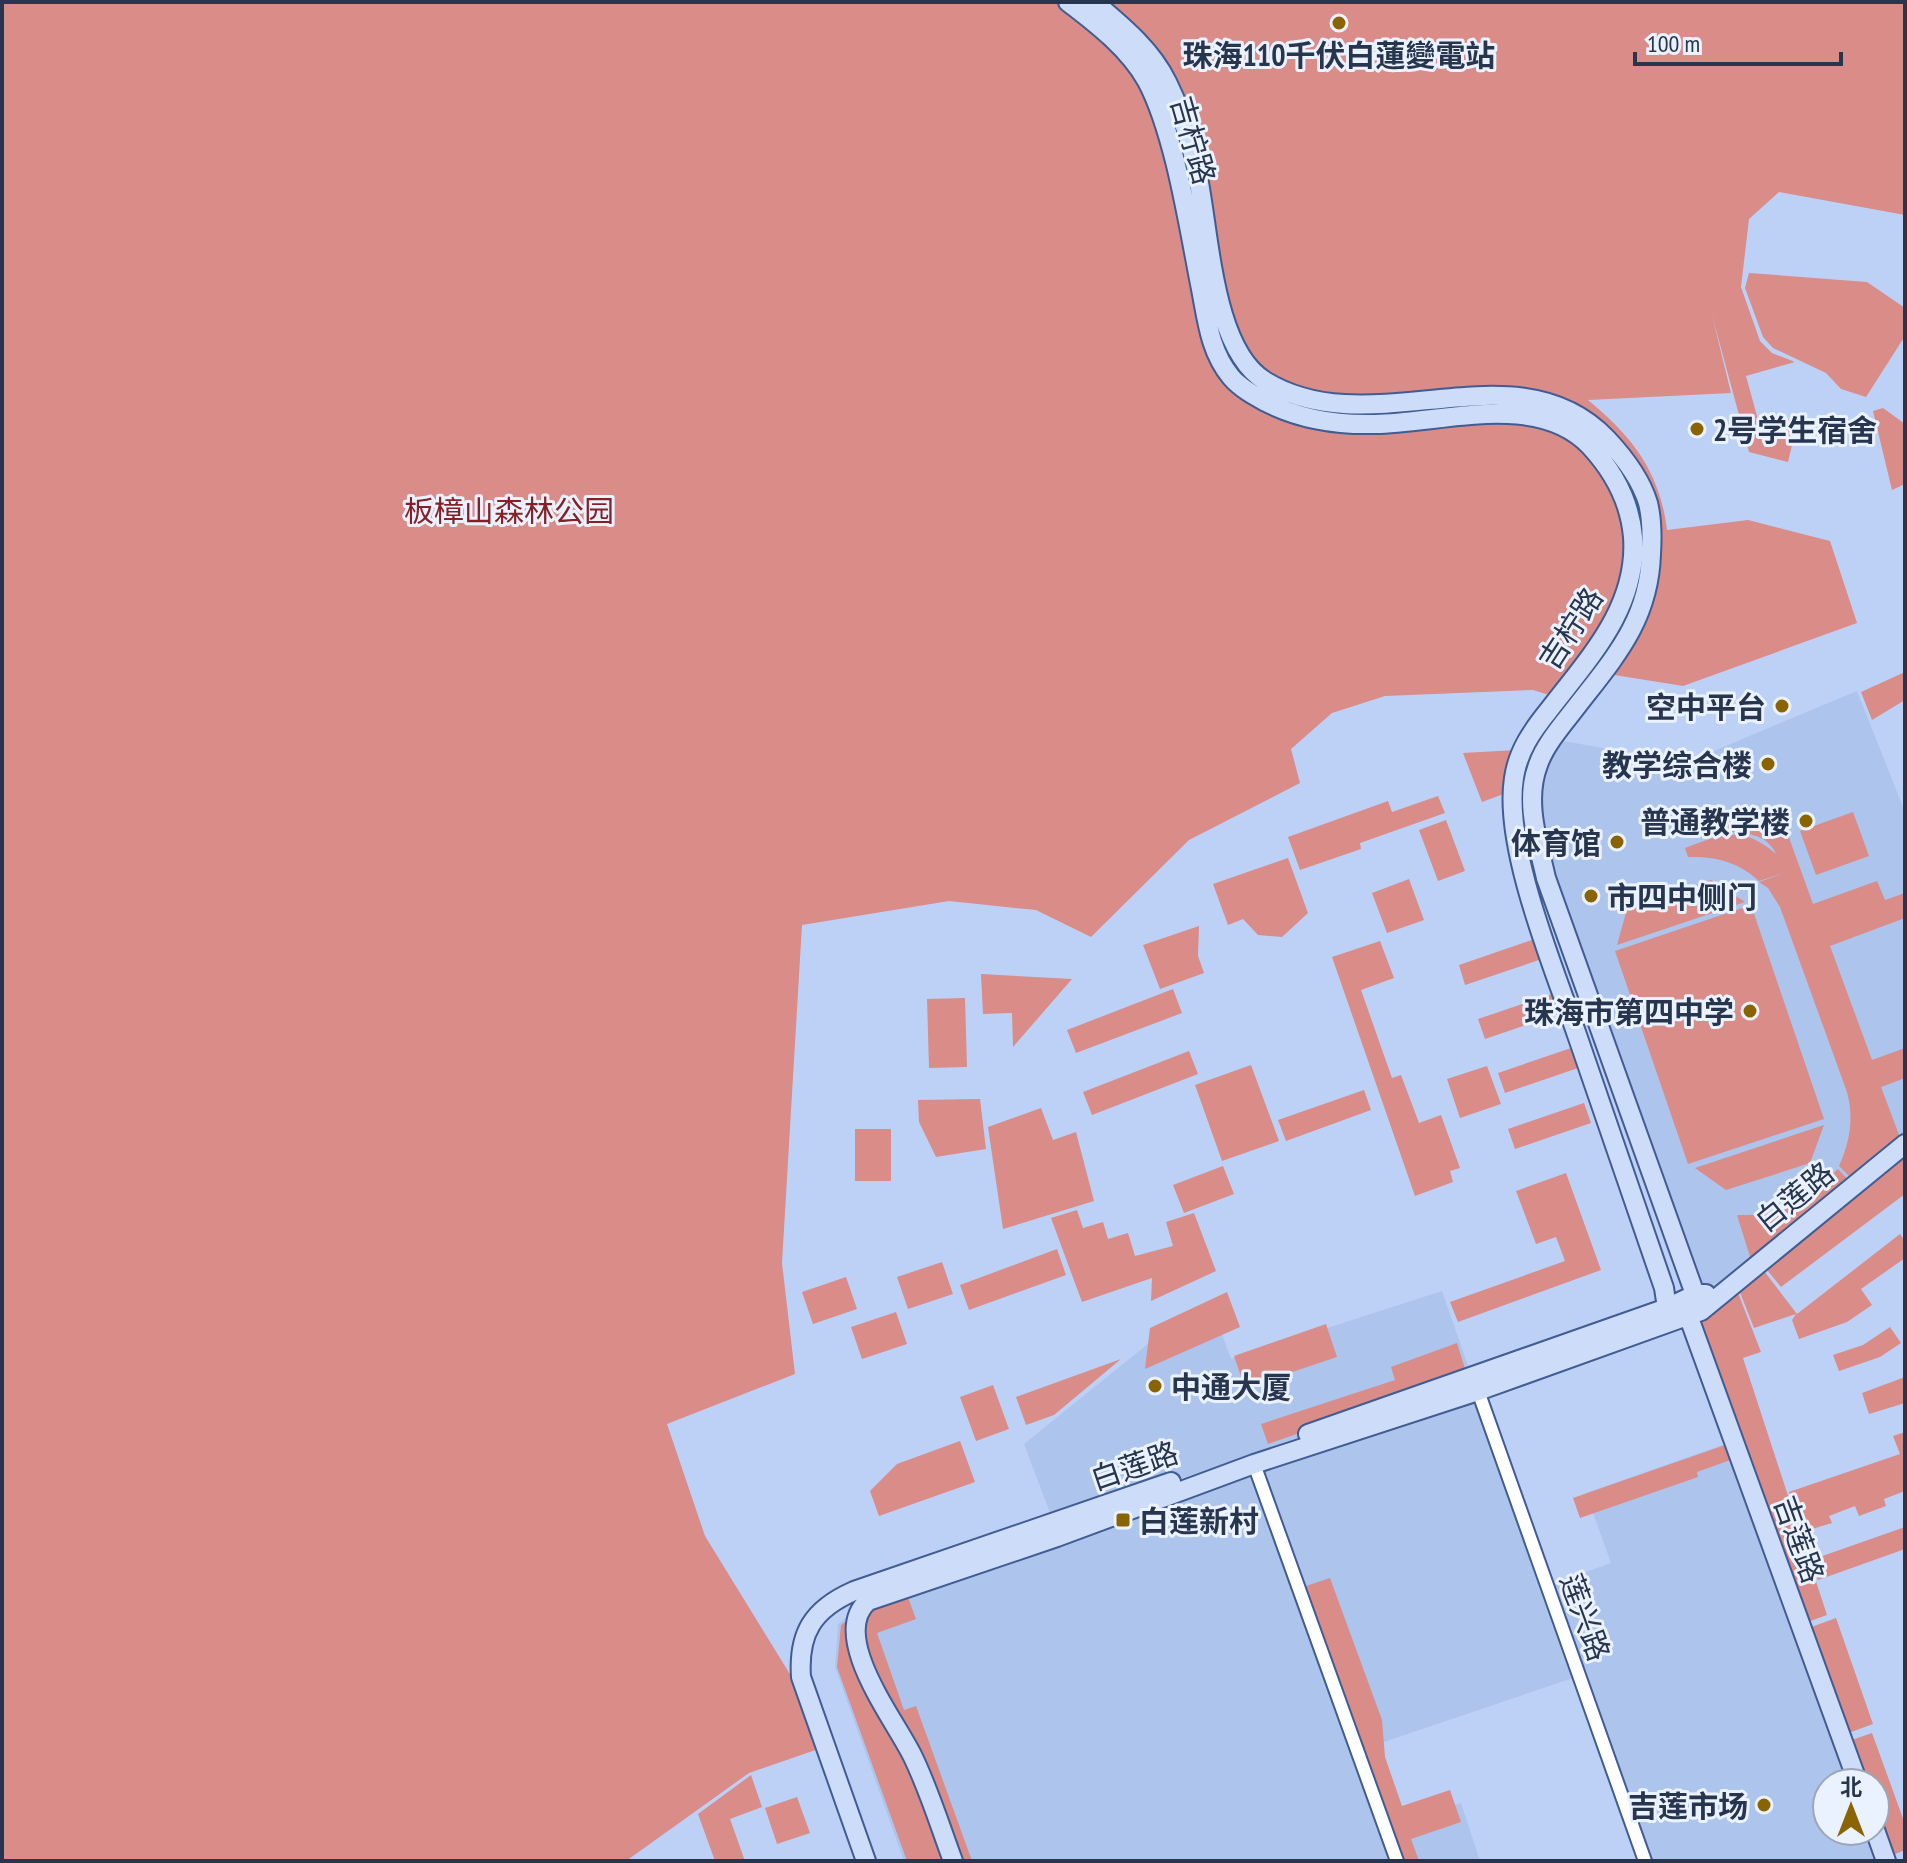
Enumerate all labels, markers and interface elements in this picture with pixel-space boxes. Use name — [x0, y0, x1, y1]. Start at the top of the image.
marker: 珠海110千伏白蓮變電站 — [1330, 14, 1348, 32]
scale bar — [1635, 16, 1841, 66]
text: 100 m — [1647, 28, 1700, 59]
place label: 珠海110千伏白蓮變電站 — [1182, 35, 1496, 74]
street label: 吉柠路 — [1163, 91, 1225, 189]
place label: 2号学生宿舍 — [1713, 410, 1877, 449]
marker: 2号学生宿舍 — [1688, 420, 1706, 438]
park label: 板樟山森林公园 — [404, 491, 614, 530]
street label: 吉柠路 — [1529, 580, 1611, 676]
place label: 空中平台 — [1646, 687, 1766, 726]
marker: 空中平台 — [1773, 697, 1791, 715]
place label: 教学综合楼 — [1602, 745, 1752, 784]
marker: 教学综合楼 — [1759, 755, 1777, 773]
place label: 普通教学楼 — [1640, 802, 1790, 841]
marker: 普通教学楼 — [1797, 812, 1815, 830]
place label: 体育馆 — [1511, 823, 1601, 862]
marker: 体育馆 — [1608, 833, 1626, 851]
place label: 市四中侧门 — [1607, 877, 1757, 916]
marker: 市四中侧门 — [1582, 887, 1600, 905]
place label: 珠海市第四中学 — [1524, 992, 1734, 1031]
marker: 珠海市第四中学 — [1741, 1002, 1759, 1020]
street label: 白莲路 — [1747, 1153, 1841, 1239]
place label: 中通大厦 — [1171, 1367, 1291, 1406]
marker: 中通大厦 — [1146, 1377, 1164, 1395]
street label: 白莲路 — [1085, 1432, 1183, 1498]
street label: 吉莲路 — [1766, 1490, 1834, 1588]
place label: 白莲新村 — [1139, 1501, 1259, 1540]
marker: 白莲新村 — [1114, 1511, 1132, 1529]
street label: 莲兴路 — [1552, 1568, 1620, 1666]
north arrow — [1811, 1767, 1891, 1847]
text: 北 — [1840, 1773, 1862, 1801]
place label: 吉莲市场 — [1628, 1786, 1748, 1825]
marker: 吉莲市场 — [1755, 1796, 1773, 1814]

